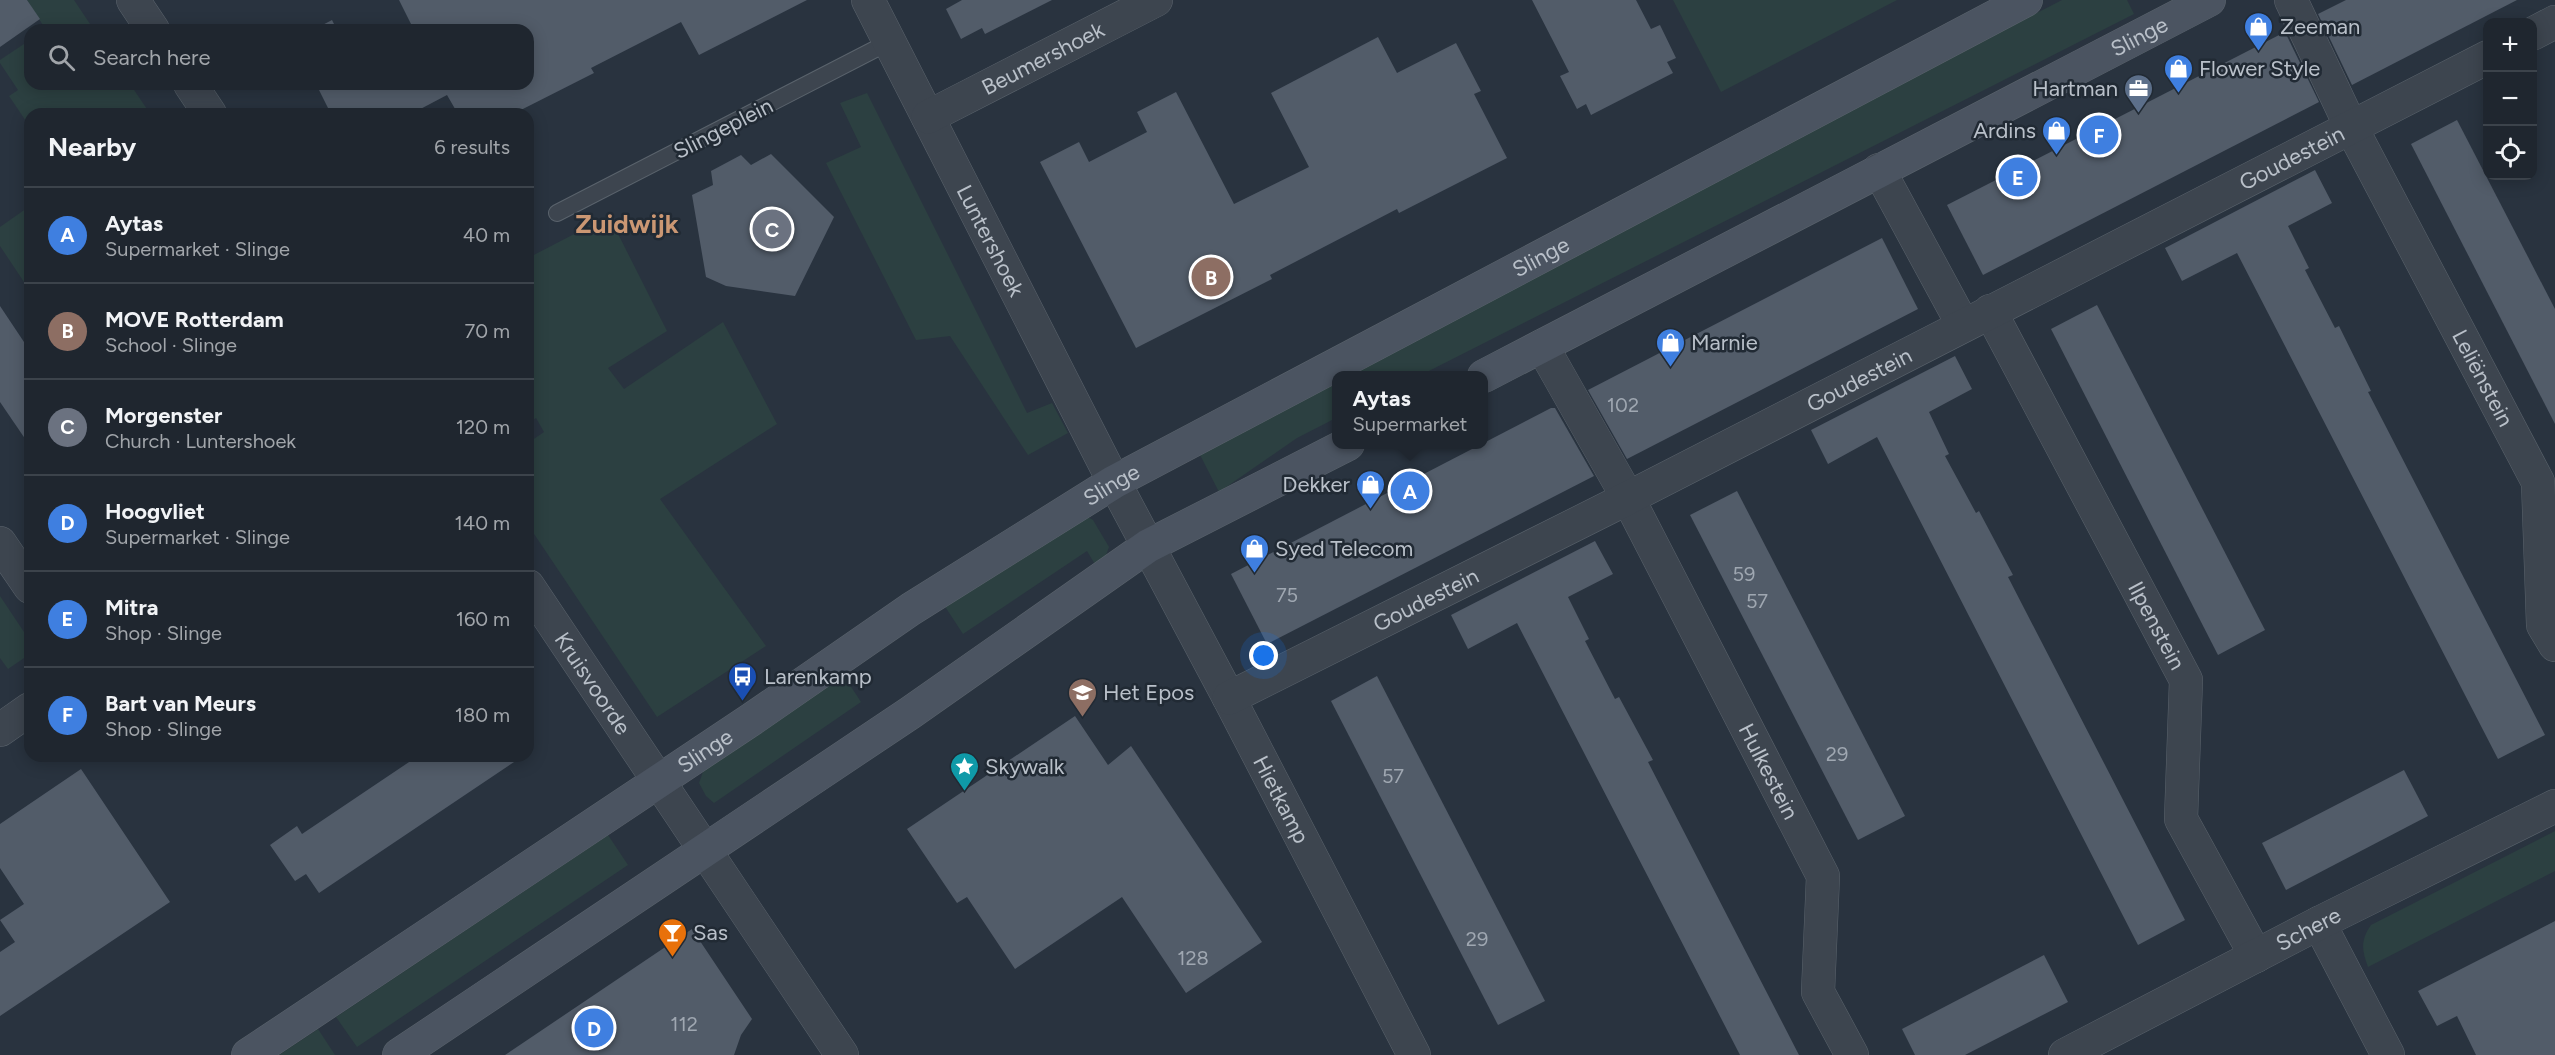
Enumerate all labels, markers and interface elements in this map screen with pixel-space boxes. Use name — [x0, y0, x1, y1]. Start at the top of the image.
shop icon: Zeeman — [2243, 10, 2275, 52]
street label: Slinge — [2106, 11, 2173, 63]
place label: Zeeman — [2280, 13, 2360, 40]
street label: Beumershoek — [977, 16, 1109, 101]
map controls — [2483, 18, 2537, 180]
button: + — [2483, 18, 2537, 72]
search box — [24, 24, 534, 90]
icon: search — [45, 41, 78, 74]
text: Search here — [93, 44, 211, 71]
shop icon: Flower Style — [2162, 52, 2194, 94]
place label: Flower Style — [2199, 55, 2320, 82]
office icon: Hartman — [2123, 72, 2155, 114]
button: − — [2483, 72, 2537, 126]
place label: Hartman — [2032, 75, 2118, 102]
street label: Slingeplein — [669, 92, 777, 165]
pin: F — [2080, 112, 2118, 158]
shop icon: Ardins — [2041, 114, 2073, 156]
place label: Ardins — [1973, 117, 2036, 144]
street label: Goudestein — [2235, 120, 2349, 196]
button: locate — [2483, 126, 2537, 180]
text: Nearby — [48, 131, 136, 163]
text: 6 results — [434, 135, 510, 159]
pin: E — [1998, 154, 2038, 200]
street label: Luntershoek — [951, 180, 1030, 301]
pin: C — [752, 206, 792, 252]
district label: Zuidwijk — [575, 208, 679, 240]
text: Aytas — [105, 210, 163, 237]
text: A — [60, 223, 75, 247]
text: 40 m — [463, 223, 510, 247]
street label: Slinge — [1508, 231, 1574, 283]
text: Supermarket · Slinge — [105, 237, 290, 261]
pin: B — [1192, 254, 1230, 300]
text: MOVE Rotterdam — [105, 306, 284, 333]
text: B — [61, 319, 74, 343]
text: 70 m — [464, 319, 510, 343]
street label: Leliënstein — [2446, 325, 2519, 431]
shop icon: Marnie — [1654, 326, 1686, 368]
place label: Marnie — [1691, 329, 1758, 356]
text: School · Slinge — [105, 333, 237, 357]
street label: Goudestein — [1802, 342, 1916, 418]
popup — [1332, 371, 1488, 449]
text: Aytas — [1353, 385, 1411, 412]
house number: 102 — [1607, 393, 1639, 417]
text: Morgenster — [105, 402, 222, 429]
text: Supermarket — [1353, 412, 1467, 436]
text: C — [60, 415, 75, 439]
text: 120 m — [456, 415, 510, 439]
text: Church · Luntershoek — [105, 429, 296, 453]
street label: Slinge — [1078, 458, 1144, 512]
shop icon: Dekker — [1355, 468, 1387, 510]
pin: A — [1390, 468, 1430, 514]
place label: Dekker — [1282, 471, 1351, 498]
text: Hoogvliet — [105, 498, 205, 525]
text: D — [61, 511, 75, 535]
text: 140 m — [455, 511, 510, 535]
text: Supermarket · Slinge — [105, 525, 290, 549]
shop icon: Syed Telecom — [1238, 532, 1270, 574]
place label: Syed Telecom — [1275, 535, 1413, 562]
street label: Goudestein — [1369, 562, 1483, 638]
house number: 59 — [1733, 562, 1755, 586]
street label: Ilpenstein — [2122, 577, 2191, 674]
house number: 75 — [1276, 583, 1298, 607]
house number: 57 — [1746, 589, 1768, 613]
text: Mitra — [105, 594, 159, 621]
text: E — [62, 607, 73, 631]
text: 160 m — [456, 607, 510, 631]
text: Shop · Slinge — [105, 621, 222, 645]
street label: Kruisvoorde — [549, 627, 637, 740]
your location — [1249, 641, 1278, 670]
bus stop icon: Larenkamp — [727, 660, 759, 702]
place label: Larenkamp — [764, 663, 872, 690]
school or university icon: Het Epos — [1066, 676, 1098, 718]
place label: Het Epos — [1103, 679, 1194, 706]
text: Bart van Meurs — [105, 690, 256, 717]
text: F — [62, 703, 73, 727]
text: 180 m — [455, 703, 510, 727]
text: Shop · Slinge — [105, 717, 222, 741]
street label: Hulkestein — [1733, 719, 1804, 824]
street label: Slinge — [672, 723, 738, 779]
house number: 29 — [1826, 742, 1848, 766]
place icon: Skywalk — [948, 750, 980, 792]
street label: Hietkamp — [1247, 751, 1315, 848]
place label: Skywalk — [985, 753, 1065, 780]
house number: 57 — [1382, 764, 1404, 788]
street label: Schere — [2271, 901, 2345, 957]
bar icon: Sas — [656, 916, 688, 958]
place label: Sas — [693, 919, 728, 946]
house number: 29 — [1466, 927, 1488, 951]
house number: 128 — [1177, 946, 1209, 970]
pin: D — [574, 1006, 614, 1050]
house number: 112 — [670, 1012, 698, 1036]

